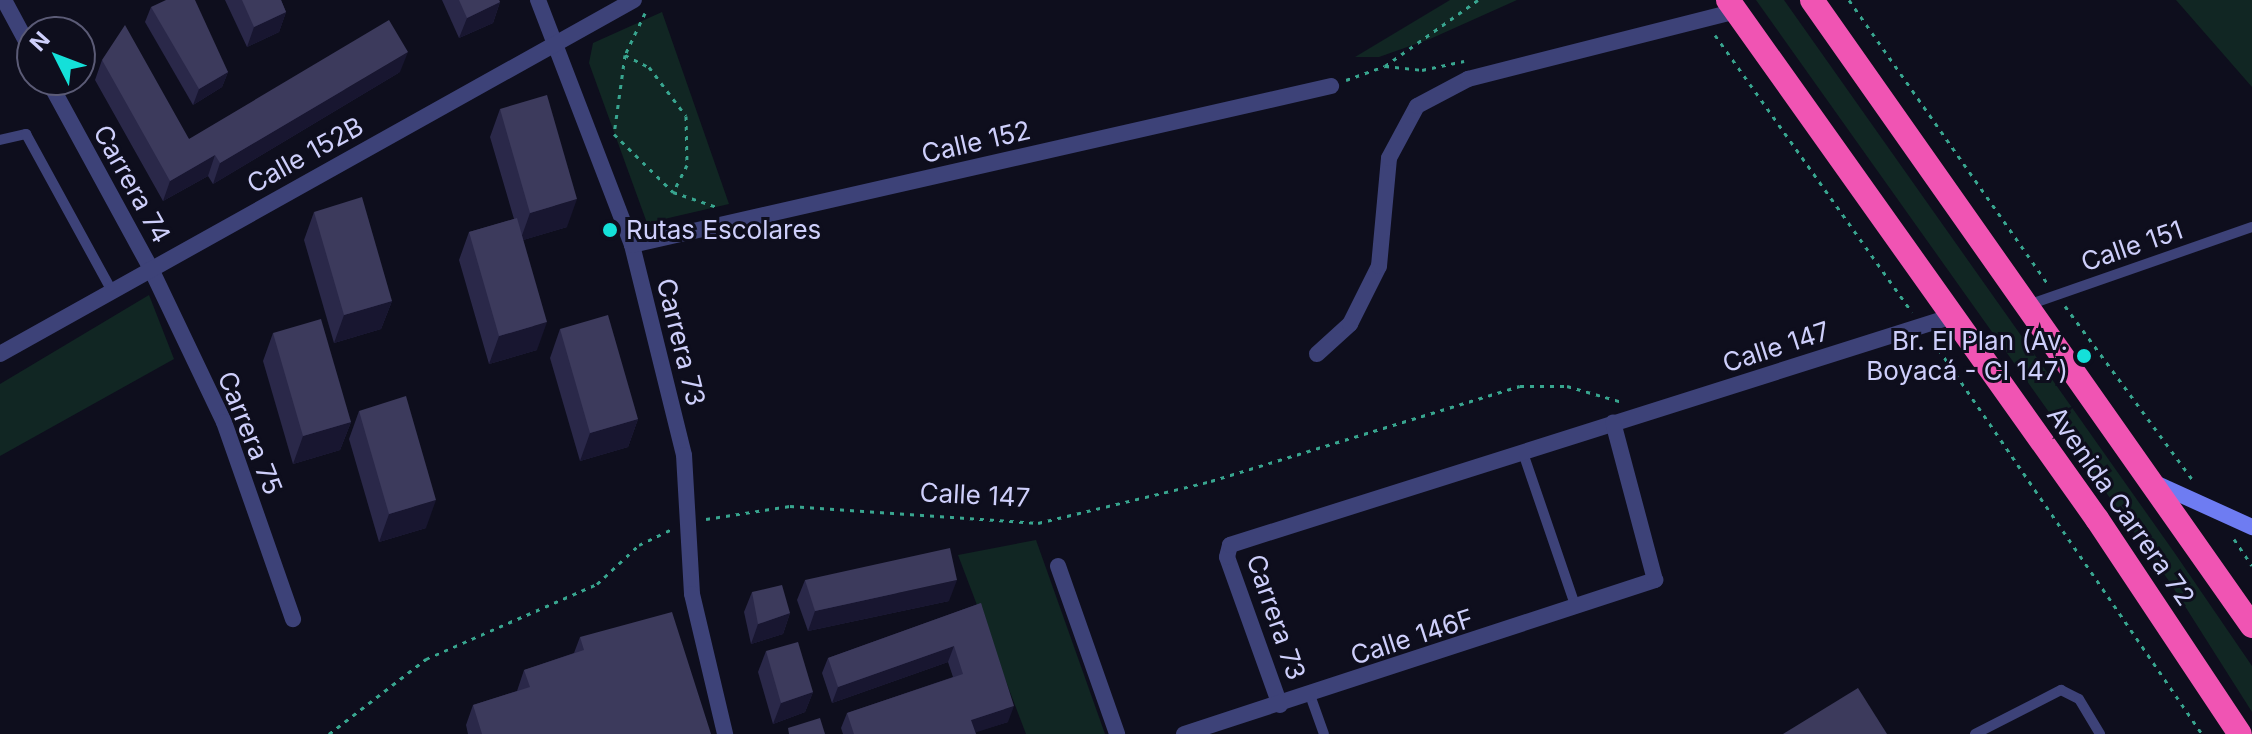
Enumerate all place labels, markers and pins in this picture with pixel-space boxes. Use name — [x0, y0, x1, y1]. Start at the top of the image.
place label: Rutas Escolares — [626, 214, 821, 246]
marker: Rutas Escolares — [601, 221, 619, 239]
place label: Br. El Plan (Av. Boyacá - Cl 147) — [1866, 325, 2068, 386]
marker: Br. El Plan (Av. Boyacá - Cl 147) — [2075, 347, 2093, 365]

